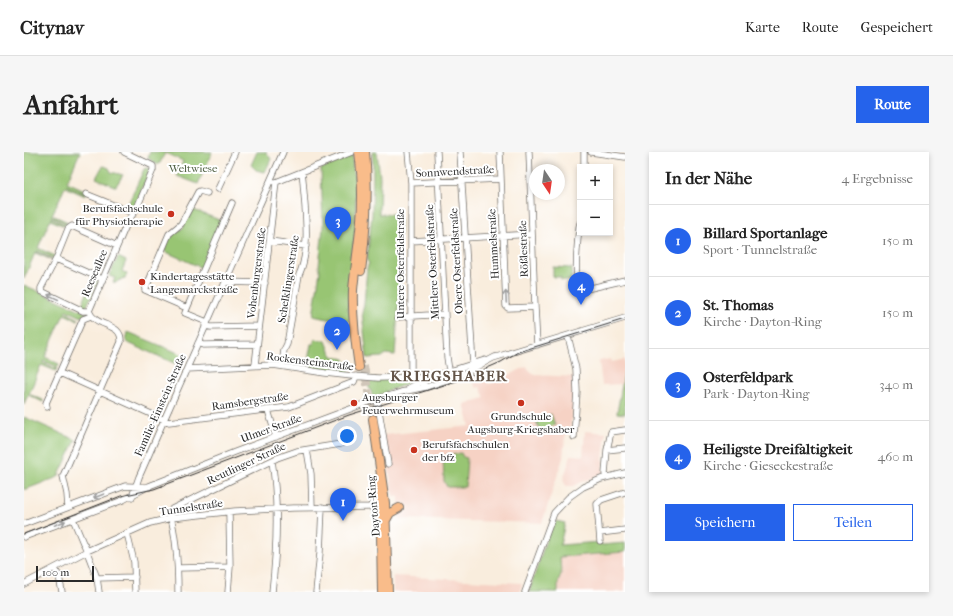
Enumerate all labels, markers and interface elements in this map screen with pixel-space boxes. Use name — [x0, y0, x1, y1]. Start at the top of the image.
text: Citynav — [20, 17, 84, 39]
text: Karte — [745, 19, 780, 36]
text: Route — [802, 19, 839, 36]
text: Gespeichert — [861, 19, 933, 36]
button: Route — [856, 86, 929, 123]
text: Anfahrt — [24, 88, 118, 121]
park label: Weltwiese — [168, 162, 218, 175]
street label: Sonnwendstraße — [415, 163, 495, 180]
north arrow — [529, 164, 565, 200]
map controls — [577, 164, 613, 236]
button: + — [577, 164, 613, 200]
text: In der Nähe — [665, 168, 752, 188]
text: 4 Ergebnisse — [842, 171, 913, 186]
button: − — [577, 200, 613, 236]
place label: Berufsfachschule für Physiotherapie — [75, 202, 164, 228]
street label: Mittlere Osterfeldstraße — [423, 203, 442, 320]
pin: 3 — [325, 207, 351, 240]
street label: Obere Osterfeldstraße — [447, 207, 466, 314]
street label: Untere Osterfeldstraße — [394, 208, 407, 319]
street label: Hummelstraße — [485, 208, 502, 280]
marker: Berufsfachschule für Physiotherapie — [166, 209, 176, 219]
street label: Rößlestraße — [516, 220, 531, 278]
text: Billard Sportanlage — [703, 224, 827, 242]
street label: Vohenburgerstraße — [244, 226, 269, 320]
text: 1 — [676, 233, 680, 248]
text: 150 m — [882, 233, 913, 248]
street label: Schelklingerstraße — [275, 234, 302, 324]
text: Sport · Tunnelstraße — [703, 242, 817, 257]
street label: Reeseallee — [79, 247, 110, 299]
place label: Kindertagesstätte Langemarckstraße — [150, 270, 239, 296]
pin: 4 — [568, 272, 594, 305]
marker: Kindertagesstätte Langemarckstraße — [137, 277, 147, 287]
one-way arrow — [502, 291, 509, 304]
one-way arrow — [47, 293, 59, 300]
text: St. Thomas — [703, 296, 773, 314]
text: 2 — [675, 305, 681, 320]
text: 150 m — [882, 305, 913, 320]
text: Kirche · Dayton-Ring — [703, 314, 822, 329]
pin: 2 — [324, 317, 350, 350]
street label: Rockensteinstraße — [266, 350, 355, 373]
street label: Familie-Einstein-Straße — [132, 351, 189, 459]
district label: KRIEGSHABER — [390, 367, 508, 385]
text: Osterfeldpark — [703, 368, 793, 386]
text: 3 — [675, 377, 681, 392]
text: 340 m — [879, 377, 913, 392]
text: Park · Dayton-Ring — [703, 386, 810, 401]
street label: Ramsbergstraße — [211, 390, 290, 413]
place label: Augsburger Feuerwehrmuseum — [361, 391, 455, 417]
marker: Augsburger Feuerwehrmuseum — [349, 398, 359, 408]
marker: Grundschule Augsburg-Kriegshaber — [516, 398, 526, 408]
place label: Grundschule Augsburg-Kriegshaber — [467, 410, 575, 436]
street label: Ulmer Straße — [239, 411, 304, 446]
your location — [337, 426, 357, 446]
place label: Berufsfachschulen der bfz — [422, 438, 509, 464]
street label: Reutlinger Straße — [205, 439, 288, 487]
text: Heiligste Dreifaltigkeit — [703, 440, 853, 458]
marker: Berufsfachschulen der bfz — [409, 445, 419, 455]
text: 4 — [674, 449, 682, 464]
text: 460 m — [878, 449, 913, 464]
text: Kirche · Gieseckestraße — [703, 458, 833, 473]
street label: Dayton-Ring — [364, 475, 383, 537]
pin: 1 — [330, 488, 356, 521]
one-way arrow — [94, 492, 106, 500]
street label: Tunnelstraße — [159, 497, 224, 518]
button: Speichern — [665, 504, 785, 541]
button: Teilen — [793, 504, 913, 541]
one-way arrow — [54, 519, 66, 527]
scale bar — [36, 564, 94, 583]
text: 100 m — [42, 566, 70, 579]

